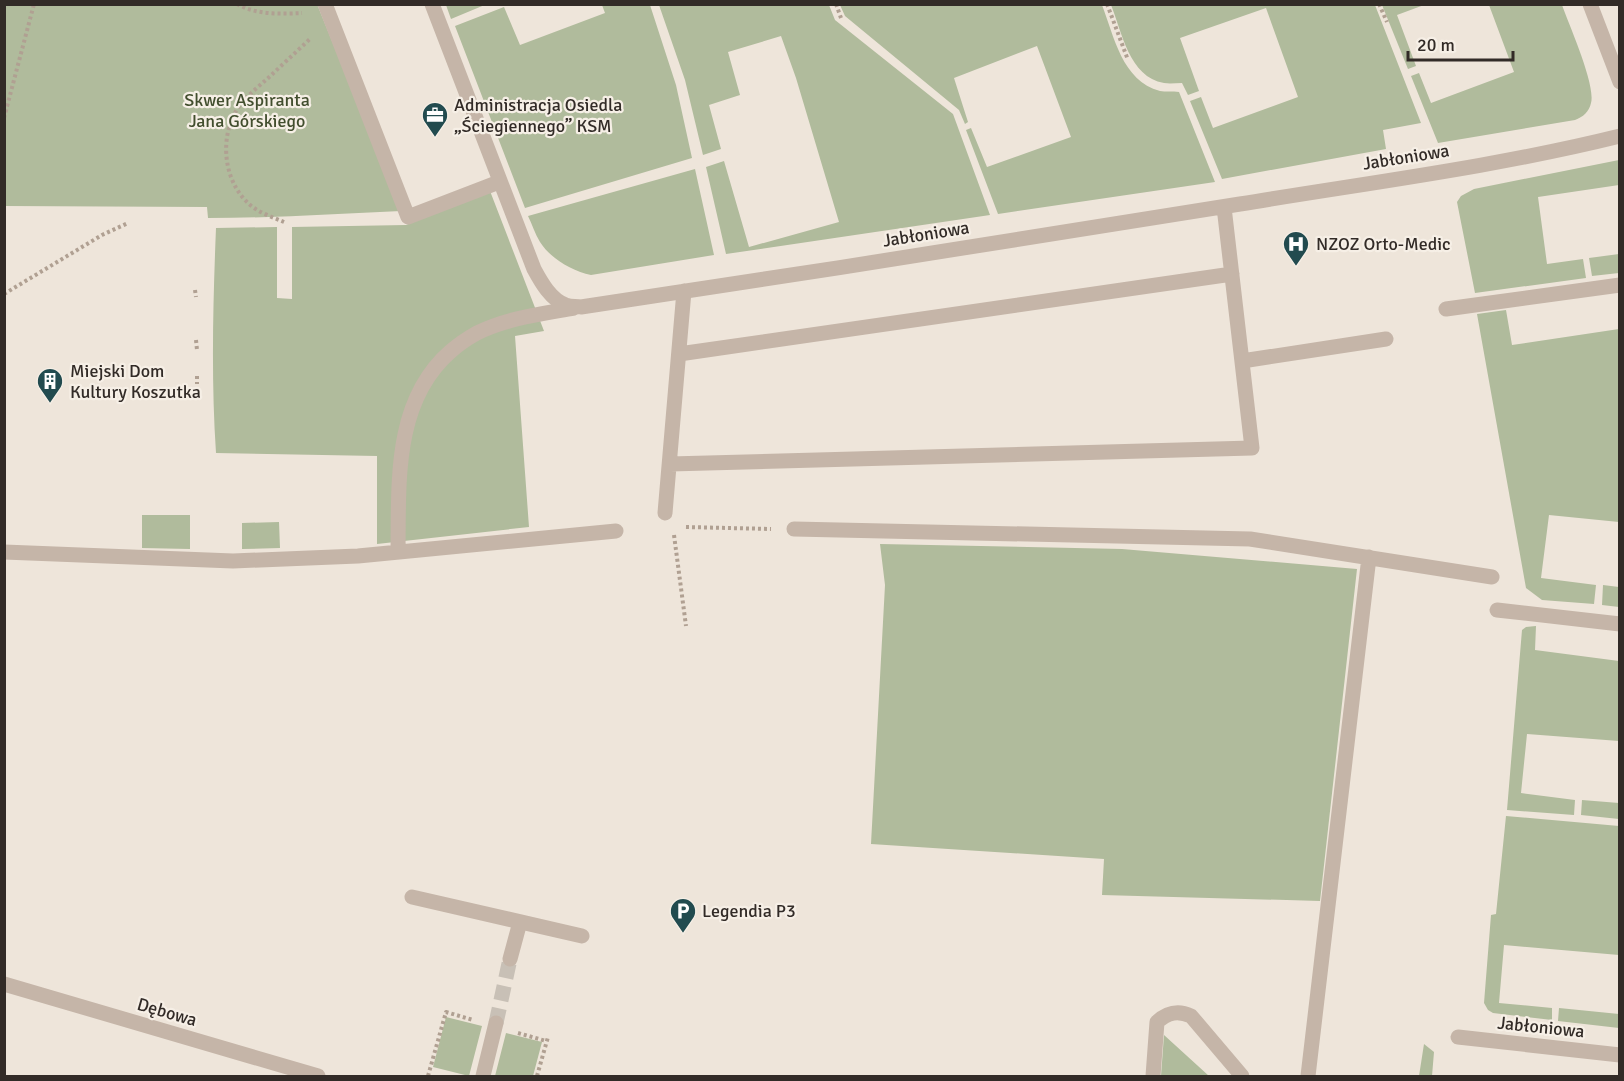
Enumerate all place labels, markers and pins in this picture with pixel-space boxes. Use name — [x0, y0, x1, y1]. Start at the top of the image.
place label: Administracja Osiedla „Ściegiennego” KSM — [454, 94, 622, 137]
office icon: Administracja Osiedla „Ściegiennego” KSM — [420, 100, 450, 138]
hospital icon: NZOZ Orto-Medic — [1281, 229, 1311, 267]
place label: NZOZ Orto-Medic — [1316, 233, 1451, 255]
place label: Miejski Dom Kultury Koszutka — [70, 360, 201, 403]
building icon: Miejski Dom Kultury Koszutka — [35, 366, 65, 404]
parking icon: Legendia P3 — [668, 896, 698, 934]
place label: Legendia P3 — [702, 900, 796, 922]

